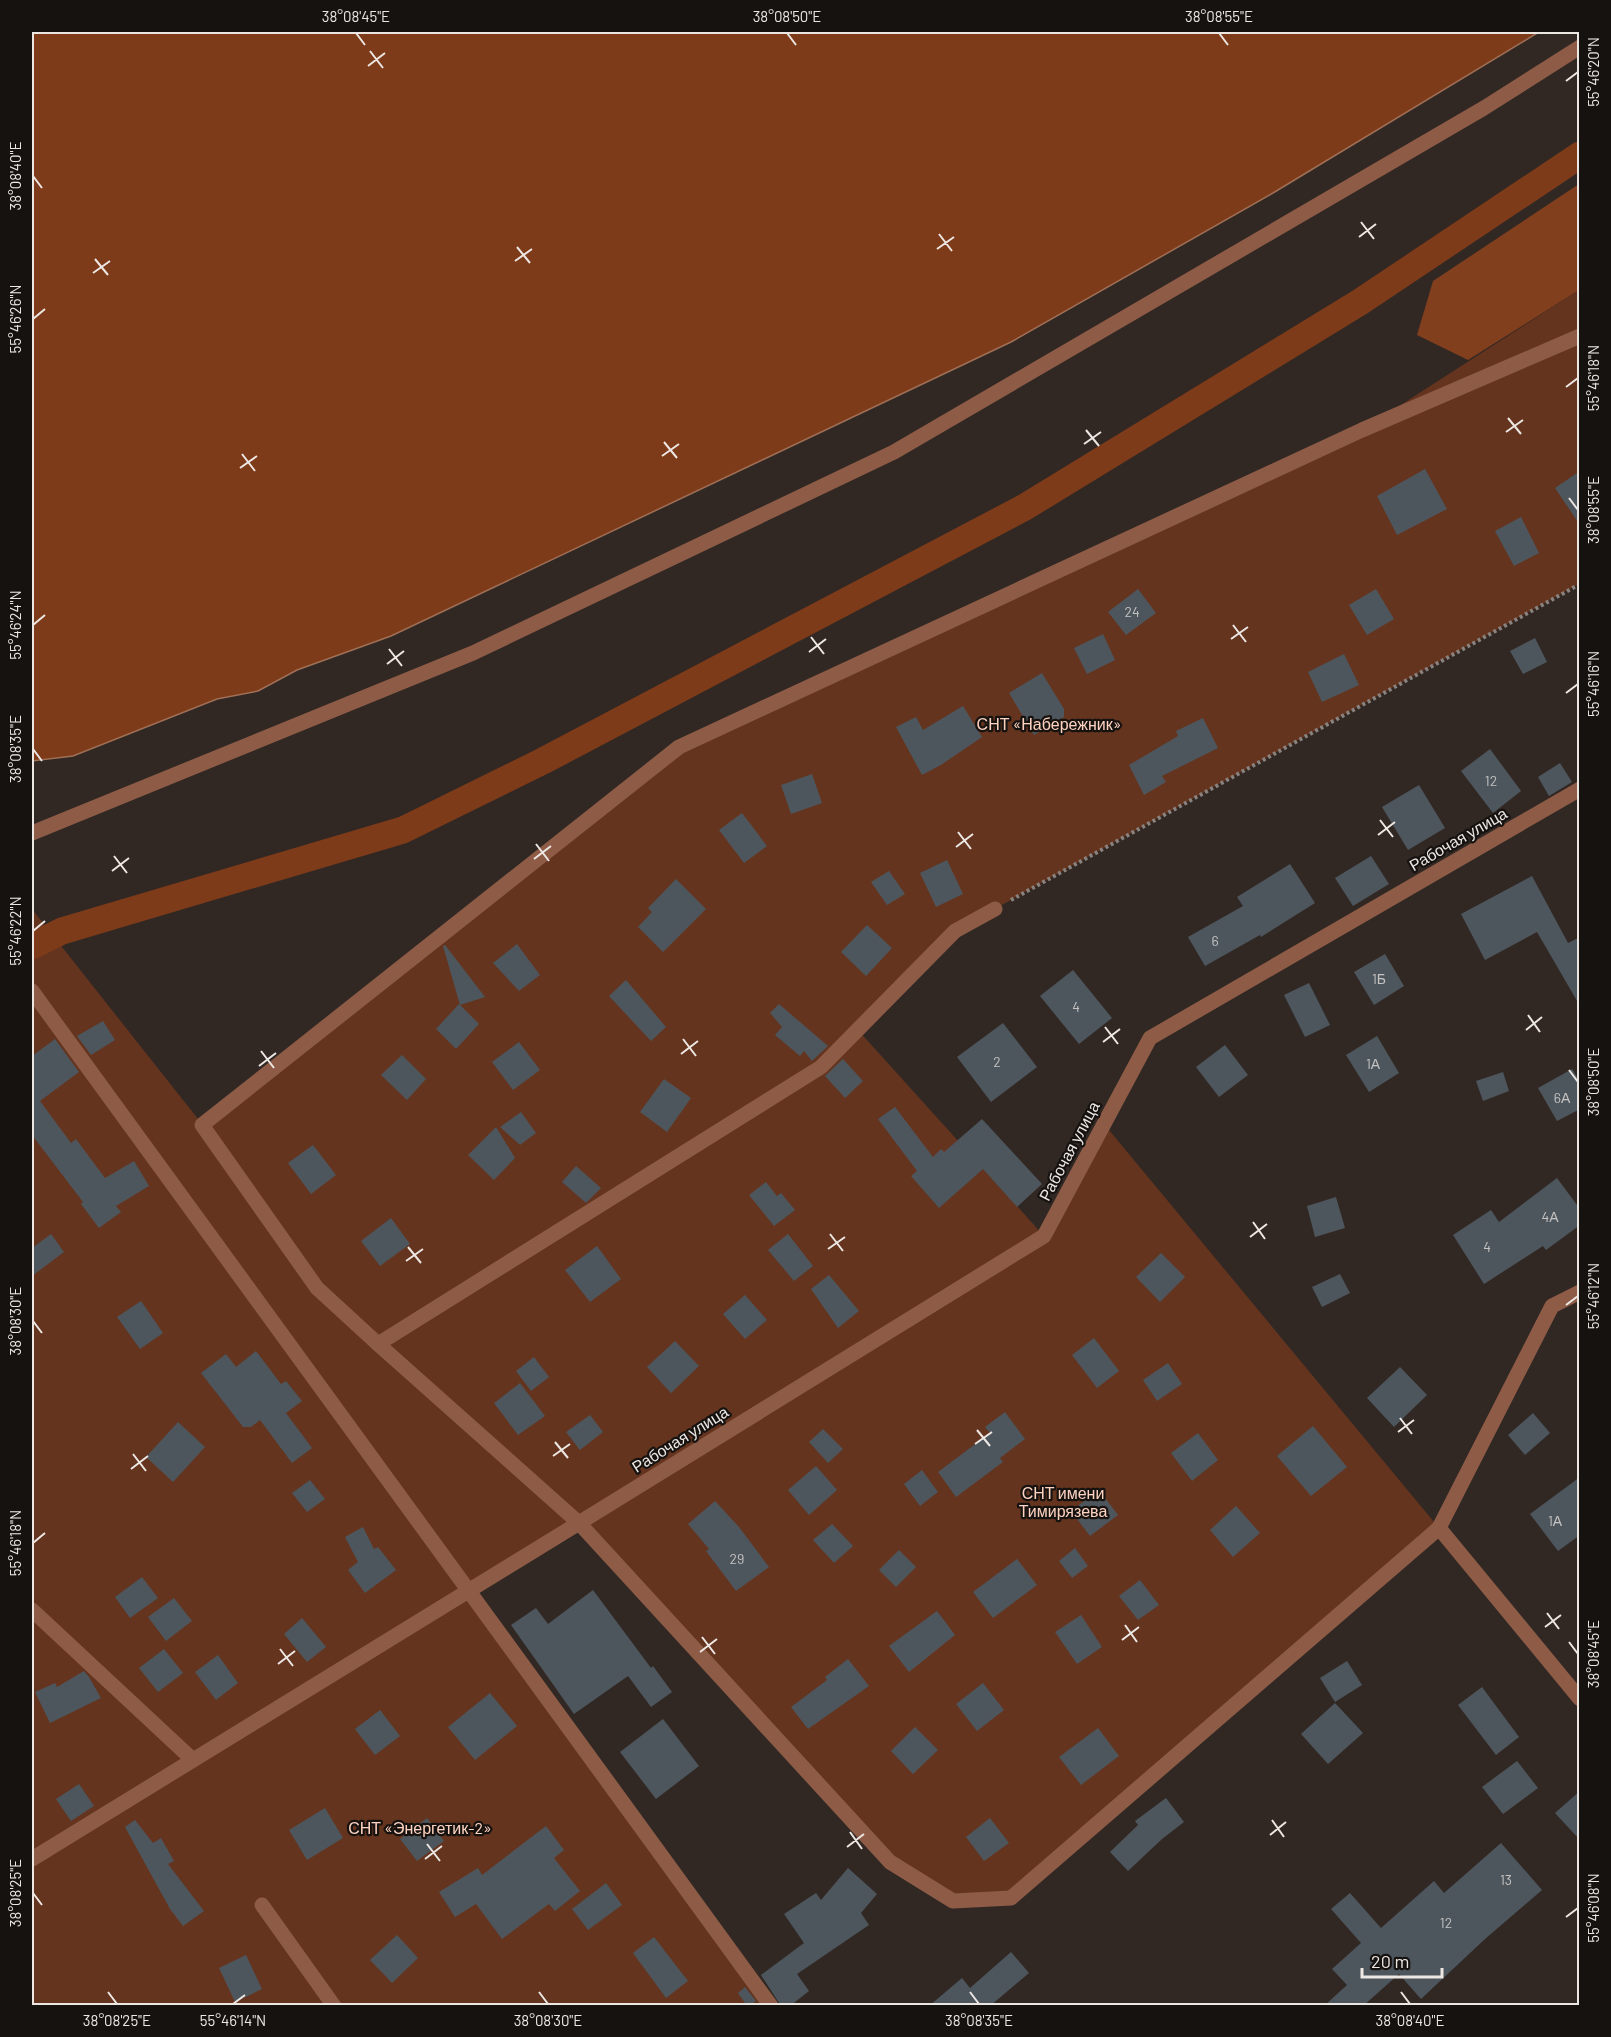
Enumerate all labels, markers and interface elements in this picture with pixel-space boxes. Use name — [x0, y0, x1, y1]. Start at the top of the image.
text: 38°08'45"E — [322, 7, 390, 25]
text: 38°08'50"E — [753, 7, 821, 25]
text: 38°08'55"E — [1185, 7, 1253, 25]
text: 55°46'20"N — [1584, 37, 1602, 107]
text: 38°08'40"E — [6, 141, 24, 211]
text: 55°46'26"N — [6, 285, 24, 353]
text: 55°46'18"N — [1584, 345, 1602, 411]
text: 38°08'55"E — [1584, 476, 1602, 544]
text: 55°46'24"N — [6, 590, 24, 660]
house number: 24 — [1124, 603, 1140, 620]
text: 55°46'16"N — [1584, 651, 1602, 717]
park label: СНТ «Набережник» — [977, 714, 1121, 733]
text: 38°08'35"E — [6, 715, 24, 783]
house number: 12 — [1485, 772, 1497, 789]
street label: Рабочая улица — [1405, 803, 1510, 874]
text: 55°46'22"N — [6, 896, 24, 966]
house number: 6 — [1211, 932, 1219, 949]
house number: 1Б — [1372, 970, 1386, 987]
house number: 4 — [1072, 998, 1080, 1015]
text: 38°08'50"E — [1584, 1048, 1602, 1116]
house number: 2 — [993, 1053, 1001, 1070]
house number: 1А — [1366, 1055, 1381, 1072]
house number: 6А — [1554, 1089, 1571, 1106]
street label: Рабочая улица — [1034, 1098, 1103, 1204]
house number: 4А — [1541, 1208, 1559, 1225]
house number: 4 — [1483, 1238, 1491, 1255]
text: 55°46'12"N — [1584, 1263, 1602, 1329]
text: 38°08'30"E — [6, 1287, 24, 1355]
street label: Рабочая улица — [628, 1401, 731, 1476]
park label: СНТ имени Тимирязева — [1019, 1483, 1107, 1520]
text: 55°46'18"N — [6, 1510, 24, 1576]
house number: 1А — [1548, 1512, 1563, 1529]
house number: 29 — [730, 1550, 744, 1567]
text: 38°08'45"E — [1584, 1620, 1602, 1688]
park label: СНТ «Энергетик-2» — [348, 1818, 492, 1837]
text: 38°08'25"E — [6, 1859, 24, 1927]
house number: 13 — [1500, 1871, 1512, 1888]
text: 55°46'08"N — [1584, 1873, 1602, 1943]
house number: 12 — [1440, 1914, 1452, 1931]
scale bar — [1362, 1941, 1442, 1979]
text: 20 m — [1371, 1950, 1409, 1972]
text: 38°08'25"E — [83, 2011, 151, 2029]
text: 55°46'14"N — [200, 2011, 266, 2029]
text: 38°08'30"E — [514, 2011, 582, 2029]
text: 38°08'35"E — [945, 2011, 1013, 2029]
text: 38°08'40"E — [1375, 2011, 1445, 2029]

